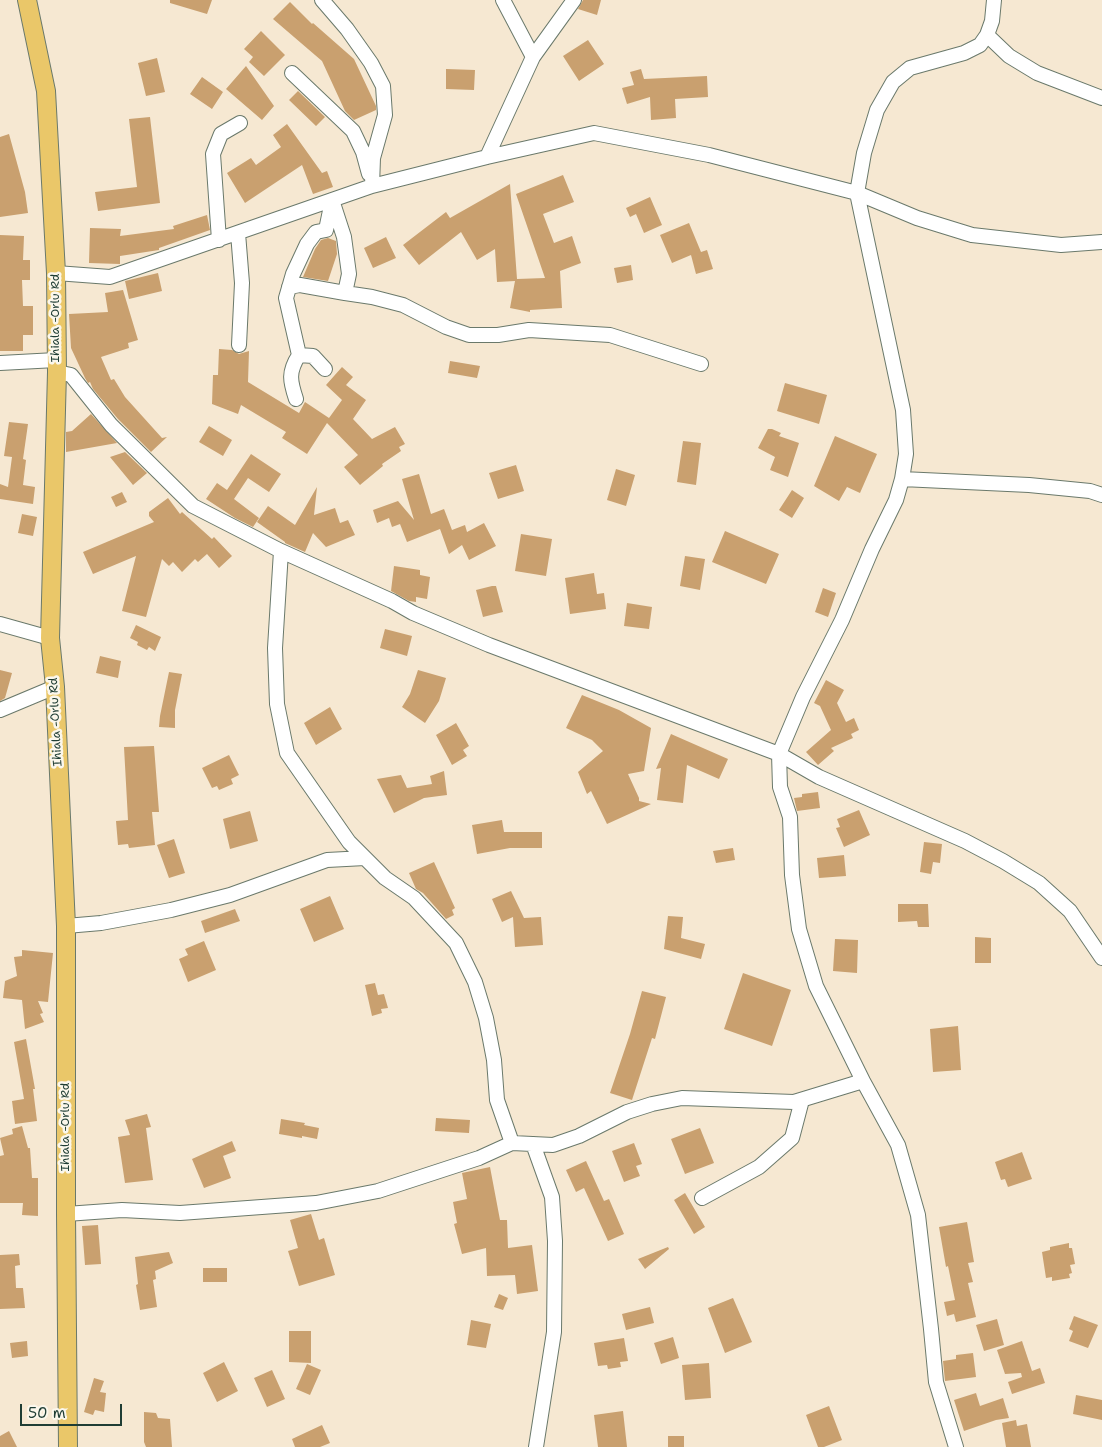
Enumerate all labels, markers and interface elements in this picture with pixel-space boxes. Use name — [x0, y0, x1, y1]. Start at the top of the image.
street label: Ihiala -Orlu Rd — [49, 274, 63, 362]
street label: Ihiala -Orlu Rd — [46, 677, 66, 767]
street label: Ihiala -Orlu Rd — [59, 1083, 73, 1171]
scale bar — [22, 1394, 125, 1426]
text: 50 m — [28, 1403, 66, 1423]

